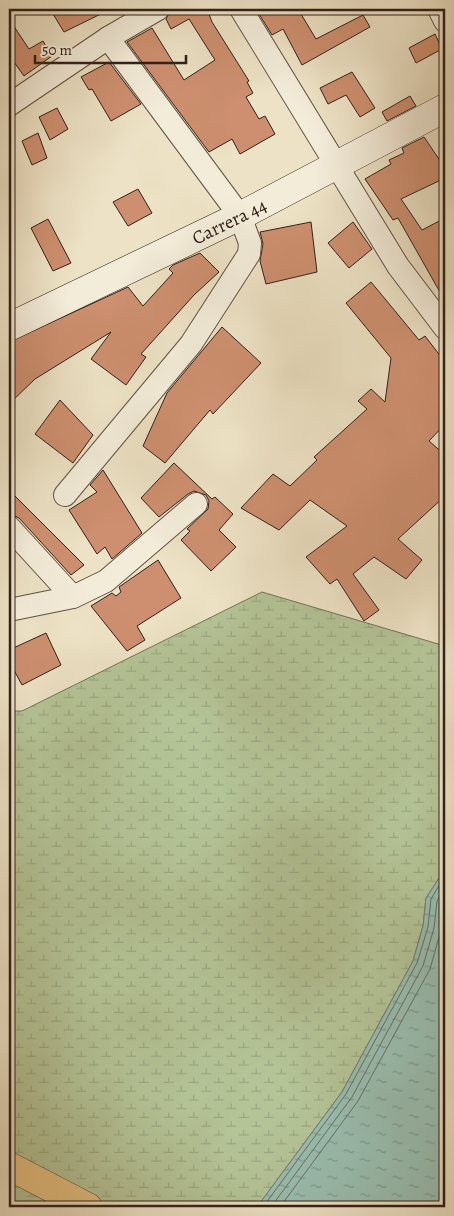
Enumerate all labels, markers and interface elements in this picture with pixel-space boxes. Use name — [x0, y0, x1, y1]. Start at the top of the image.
scale bar — [35, 32, 186, 64]
text: 50 m — [42, 40, 72, 60]
street label: Carrera 44 — [188, 192, 272, 251]

